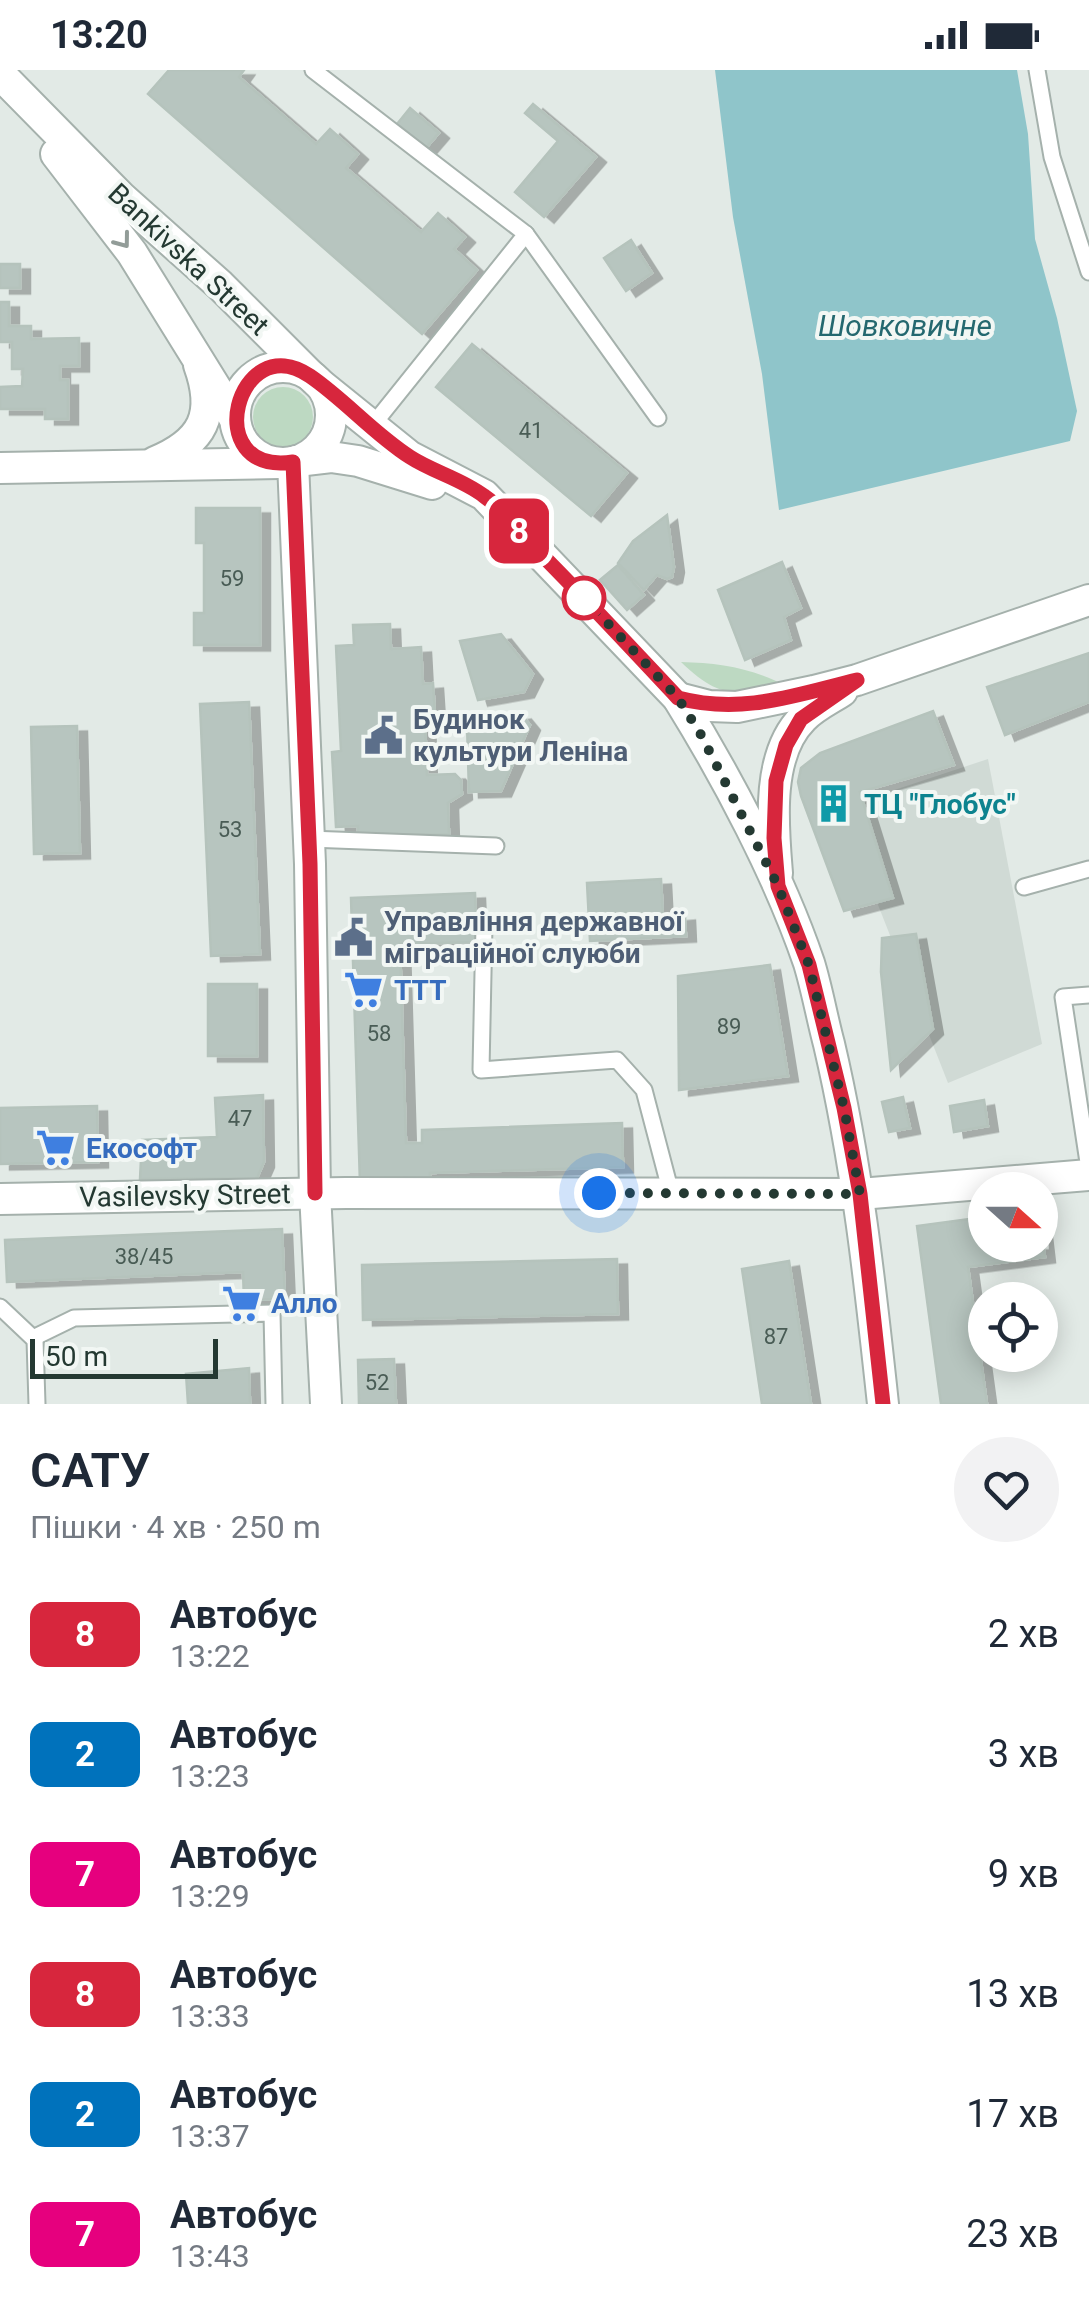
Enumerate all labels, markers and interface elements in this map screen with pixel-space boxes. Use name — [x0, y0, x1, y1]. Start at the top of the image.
text: 13:20 — [50, 13, 148, 57]
street label: Bankivska Street — [102, 177, 276, 342]
one-way arrow — [111, 230, 128, 248]
water label: Шовковичне — [818, 308, 992, 343]
house number: 41 — [519, 418, 543, 443]
line badge: 8 — [486, 498, 552, 564]
text: 8 — [509, 511, 529, 552]
house number: 59 — [220, 566, 244, 591]
unlabelled marker — [563, 577, 605, 619]
place label: Будинок культури Леніна — [413, 703, 628, 768]
public building icon: Будинок культури Леніна — [362, 714, 404, 756]
building icon: ТЦ "Глобус" — [813, 783, 855, 825]
place label: ТЦ "Глобус" — [864, 788, 1016, 821]
house number: 53 — [218, 817, 242, 842]
place label: Управління державної міграційної слуюби — [384, 905, 685, 970]
public building icon: Управління державної міграційної слуюби — [333, 916, 375, 958]
supermarket icon: ТТТ — [343, 969, 385, 1011]
place label: ТТТ — [394, 974, 447, 1007]
house number: 89 — [717, 1014, 741, 1039]
house number: 58 — [367, 1021, 391, 1046]
house number: 47 — [228, 1106, 252, 1131]
supermarket icon: Екософт — [35, 1127, 77, 1169]
place label: Екософт — [86, 1132, 197, 1165]
your location — [574, 1168, 624, 1218]
north arrow — [968, 1172, 1058, 1262]
map controls — [968, 1172, 1058, 1372]
street label: Vasilevsky Street — [79, 1177, 291, 1214]
house number: 38/45 — [115, 1244, 173, 1269]
supermarket icon: Алло — [220, 1282, 262, 1324]
button: locate — [968, 1282, 1058, 1372]
place label: Алло — [271, 1287, 338, 1320]
house number: 87 — [764, 1324, 788, 1349]
scale bar — [30, 1334, 218, 1378]
text: 50 m — [45, 1340, 108, 1373]
house number: 52 — [365, 1370, 389, 1395]
button: heart — [954, 1437, 1059, 1542]
text: САТУ — [30, 1442, 150, 1499]
text: Пішки · 4 хв · 250 m — [30, 1508, 321, 1546]
text: Автобус — [170, 1593, 317, 1637]
text: 2 хв — [988, 1612, 1059, 1656]
text: 8 — [75, 1614, 95, 1655]
text: 13:22 — [170, 1637, 250, 1675]
text: Автобус — [170, 1713, 317, 1757]
text: 3 хв — [988, 1732, 1059, 1776]
text: 2 — [75, 1734, 95, 1775]
text: 13:23 — [170, 1757, 250, 1795]
text: Автобус — [170, 1833, 317, 1877]
text: 9 хв — [988, 1852, 1059, 1896]
text: 7 — [75, 1854, 95, 1895]
text: 13:29 — [170, 1877, 250, 1915]
text: Автобус — [170, 1953, 317, 1997]
text: 13 хв — [966, 1972, 1059, 2016]
text: 8 — [75, 1974, 95, 2015]
text: 13:33 — [170, 1997, 250, 2035]
text: Автобус — [170, 2073, 317, 2117]
text: 17 хв — [966, 2092, 1059, 2136]
text: 2 — [75, 2094, 95, 2135]
text: 13:37 — [170, 2117, 250, 2155]
text: Автобус — [170, 2193, 317, 2237]
text: 23 хв — [966, 2212, 1059, 2256]
text: 7 — [75, 2214, 95, 2255]
text: 13:43 — [170, 2237, 250, 2275]

